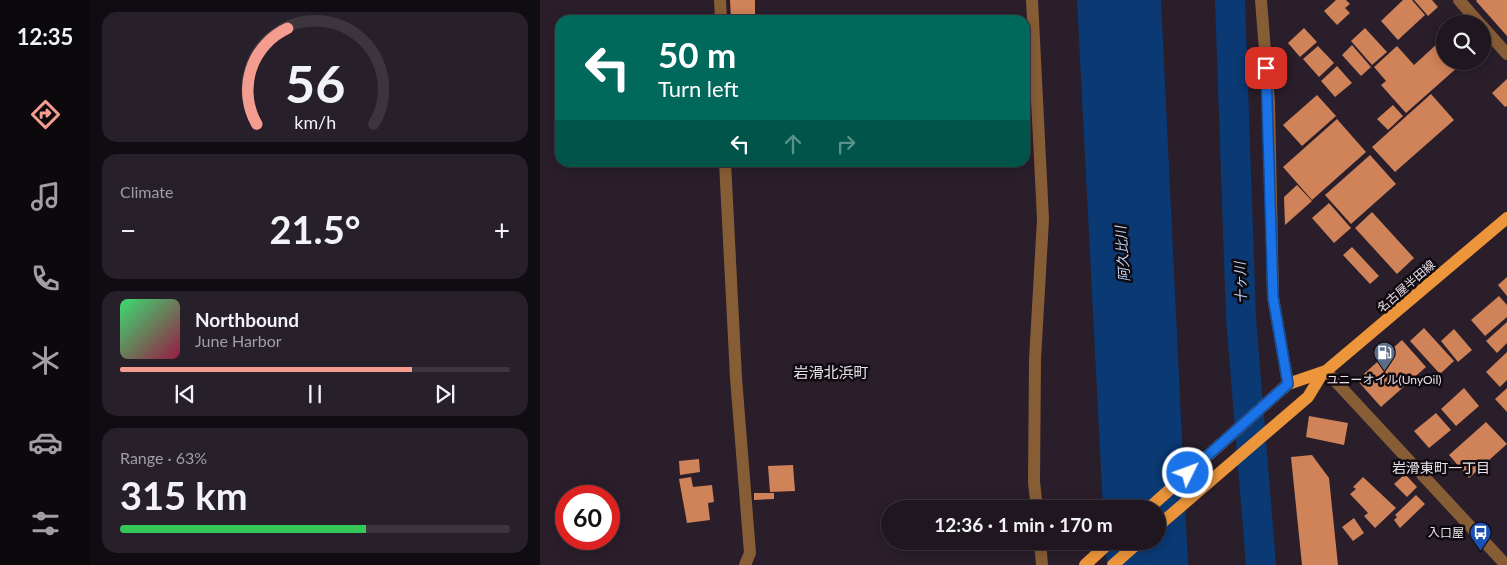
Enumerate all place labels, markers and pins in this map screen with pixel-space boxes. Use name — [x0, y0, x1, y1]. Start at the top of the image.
pin — [1245, 47, 1287, 89]
fuel station icon: ユニーオイル(UnyOil) — [1372, 340, 1396, 371]
place label: ユニーオイル(UnyOil) — [1327, 372, 1441, 387]
bus stop icon: 入口屋 — [1468, 520, 1492, 551]
place label: 入口屋 — [1428, 525, 1464, 540]

